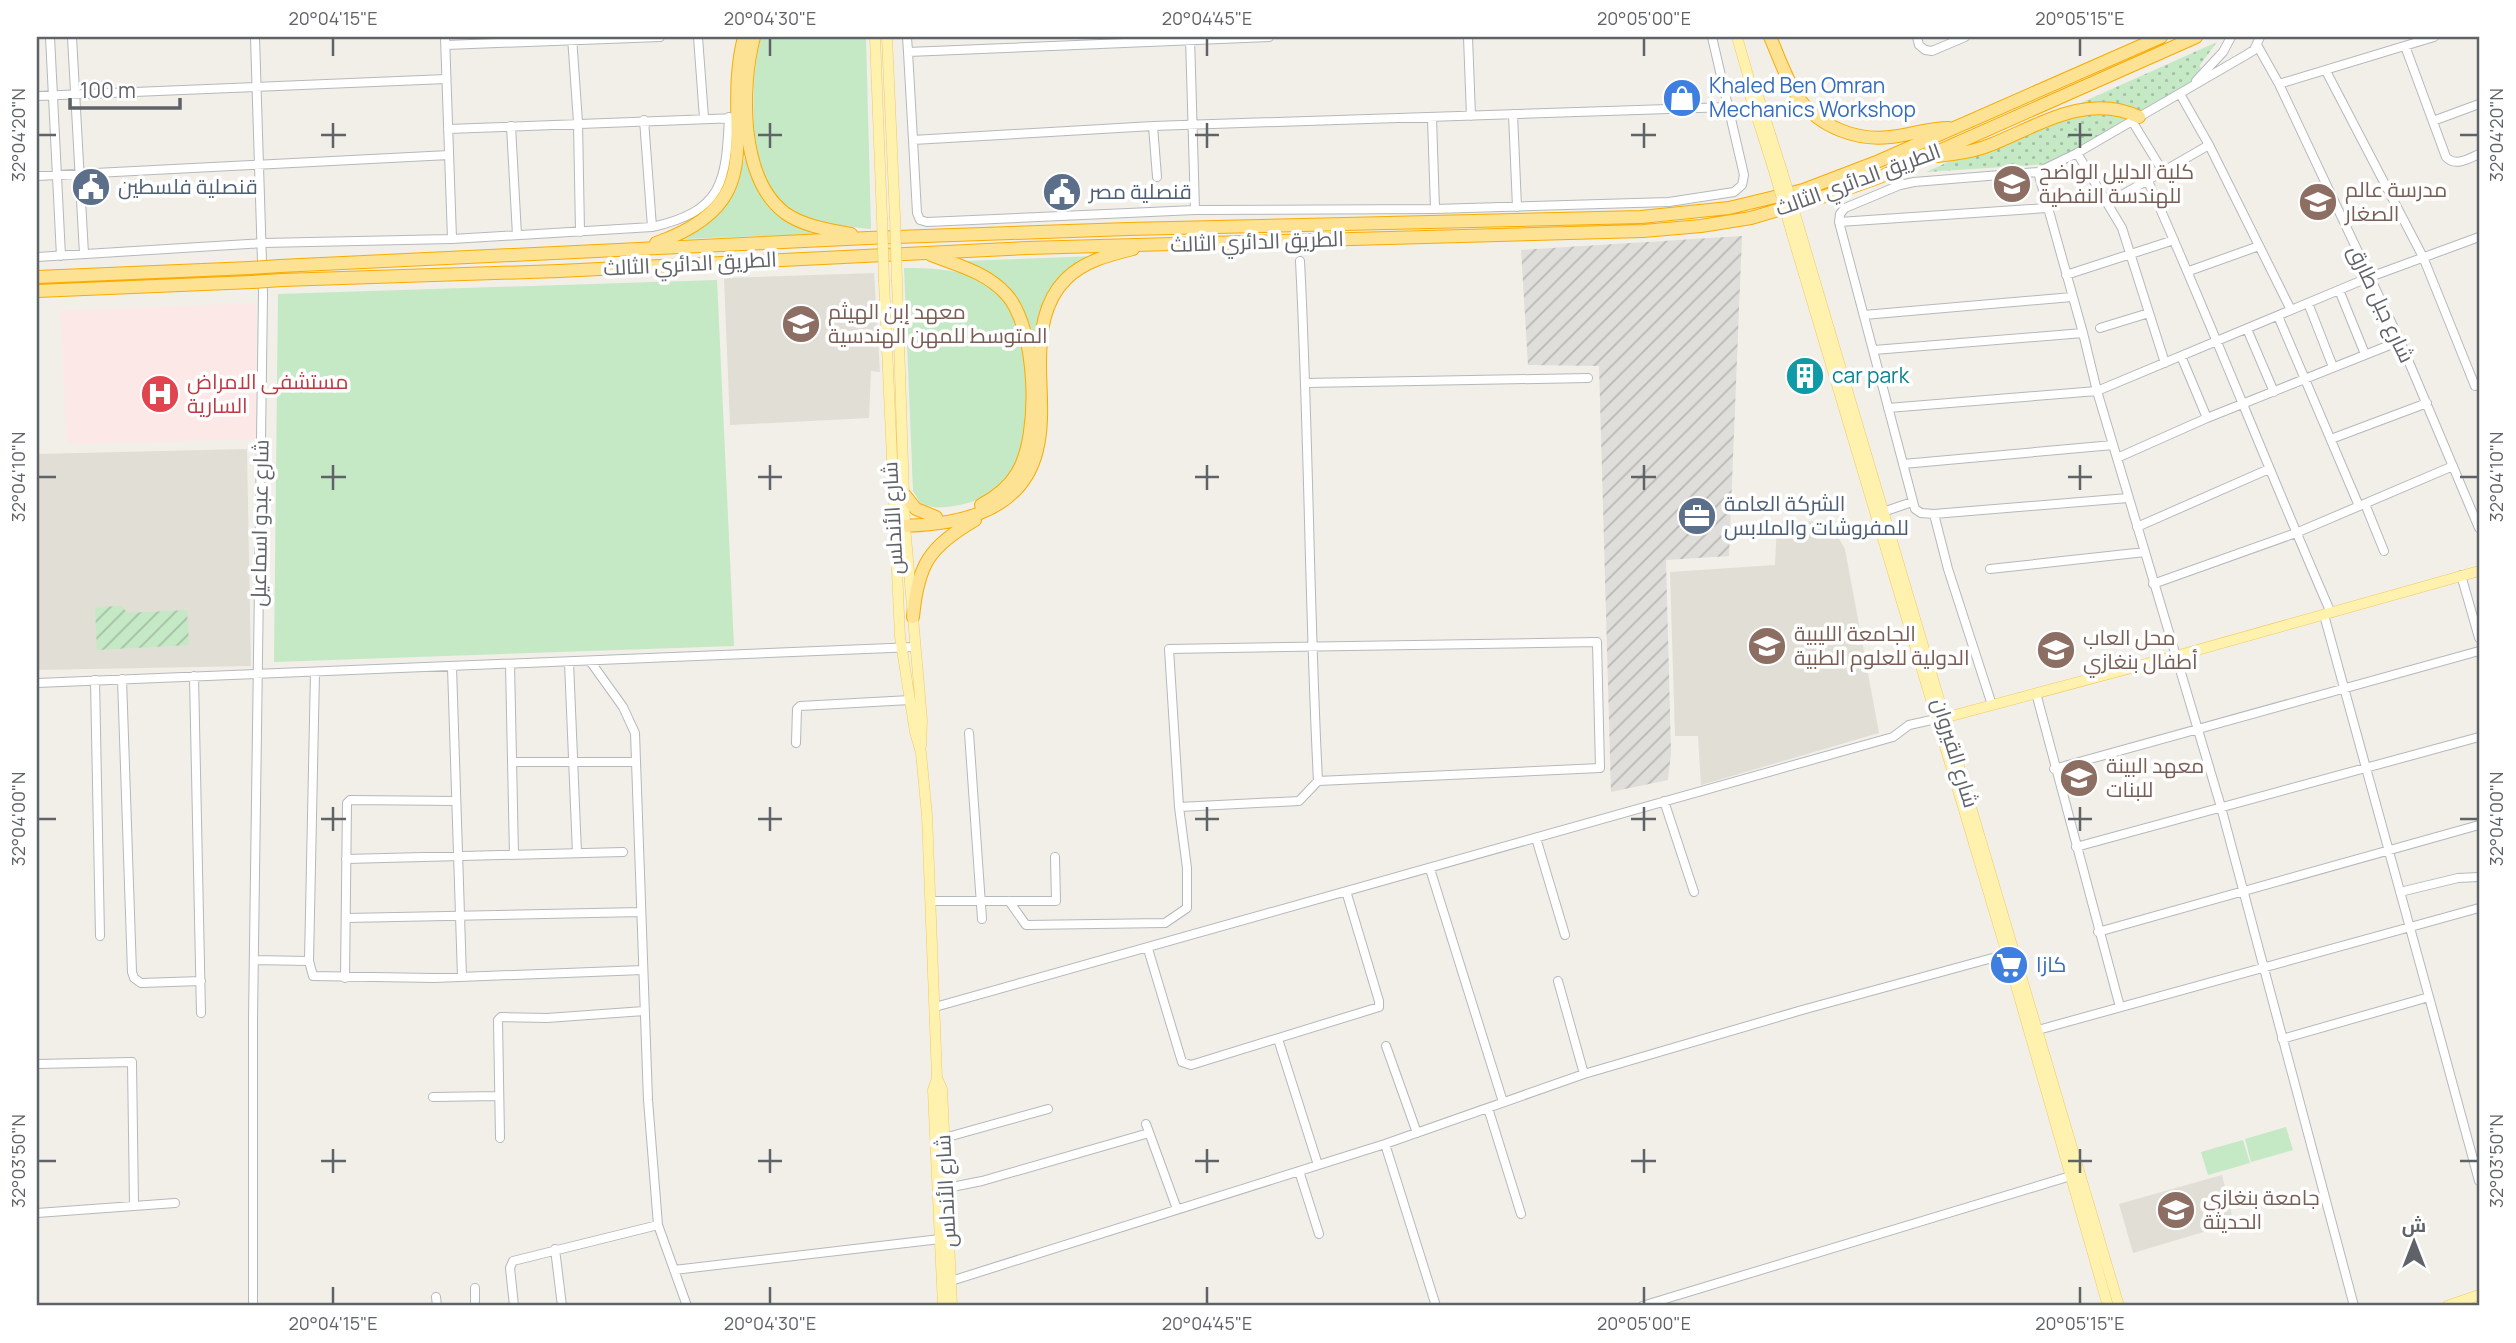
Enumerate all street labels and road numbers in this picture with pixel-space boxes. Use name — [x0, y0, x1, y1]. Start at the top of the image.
street label: الطريق الدائري الثالث — [1771, 136, 1945, 225]
street label: الطريق الدائري الثالث — [1170, 224, 1344, 261]
street label: شارع جبل طارق — [2341, 240, 2421, 367]
street label: الطريق الدائري الثالث — [602, 244, 778, 285]
street label: شارع عبدو اسماعيل — [244, 439, 275, 607]
street label: شارع الأندلس — [875, 461, 910, 575]
street label: شارع القيروان — [1925, 694, 1986, 811]
street label: شارع الأندلس — [928, 1134, 963, 1248]

